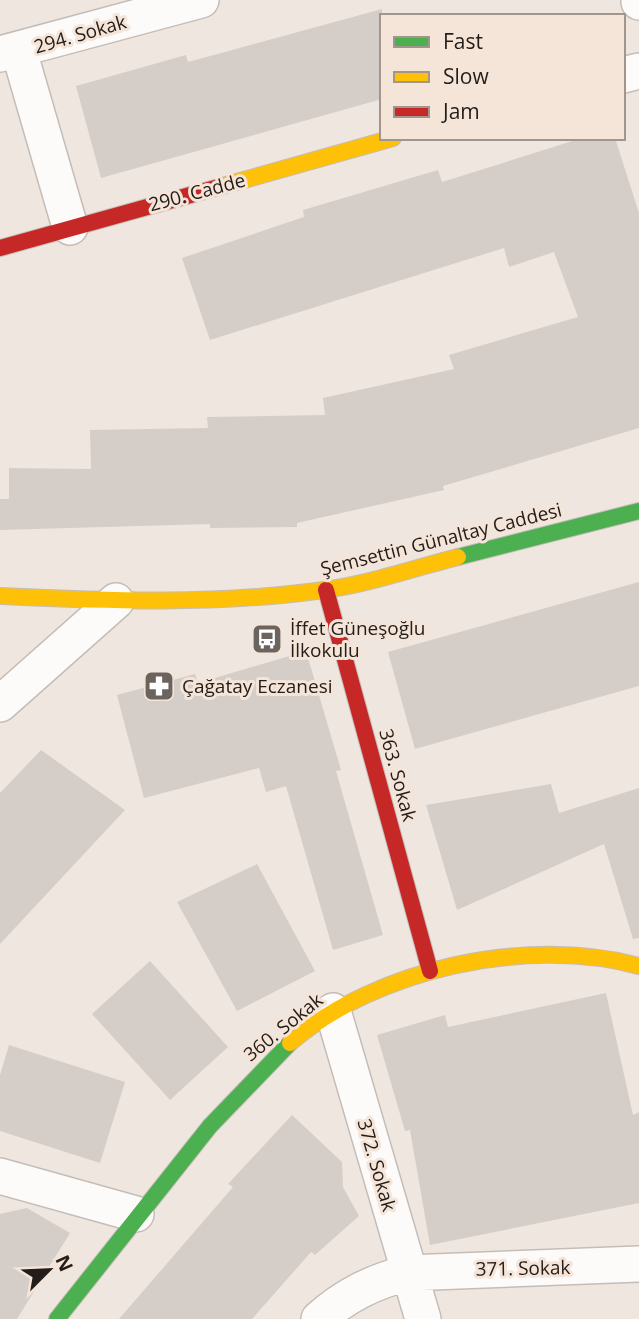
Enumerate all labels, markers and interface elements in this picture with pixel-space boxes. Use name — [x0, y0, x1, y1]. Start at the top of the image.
street label: 294. Sokak — [31, 8, 129, 60]
legend — [380, 14, 625, 140]
text: Fast — [443, 27, 483, 55]
text: Slow — [443, 62, 489, 90]
text: Jam — [441, 97, 480, 125]
street label: 290. Cadde — [146, 167, 248, 217]
street label: Şemsettin Günaltay Caddesi — [318, 496, 564, 582]
place label: İffet Güneşoğlu İlkokulu — [290, 615, 426, 663]
bus stop icon: İffet Güneşoğlu İlkokulu — [250, 622, 284, 656]
pharmacy icon: Çağatay Eczanesi — [142, 669, 176, 703]
place label: Çağatay Eczanesi — [182, 673, 332, 699]
street label: 363. Sokak — [373, 726, 423, 824]
street label: 360. Sokak — [238, 987, 328, 1067]
street label: 372. Sokak — [351, 1116, 403, 1214]
north arrow — [14, 1235, 84, 1305]
text: N — [50, 1251, 80, 1275]
street label: 371. Sokak — [475, 1254, 571, 1282]

